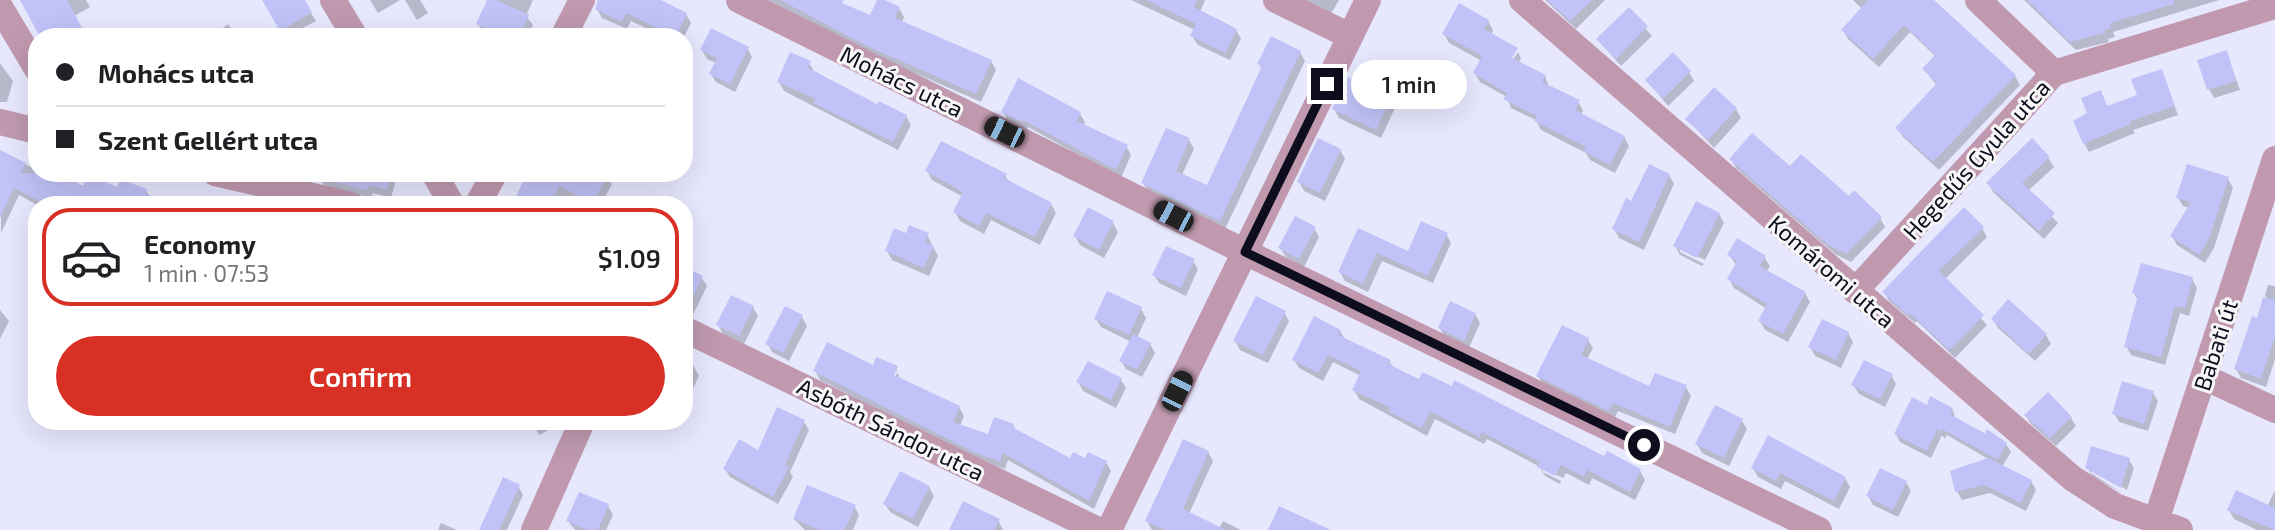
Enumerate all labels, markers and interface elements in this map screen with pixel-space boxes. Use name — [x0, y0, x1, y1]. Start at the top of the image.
street label: Mohács utca — [836, 39, 968, 123]
text: Mohács utca — [98, 57, 254, 88]
callout: 1 min — [1352, 60, 1467, 108]
route end — [1311, 68, 1343, 100]
text: 1 min — [1382, 70, 1436, 98]
street label: Hegedűs Gyula utca — [1897, 73, 2055, 245]
car — [981, 113, 1028, 151]
text: Szent Gellért utca — [98, 124, 318, 155]
car — [1150, 197, 1197, 235]
street label: Komáromi utca — [1763, 209, 1901, 333]
icon: car — [60, 226, 123, 289]
text: Economy — [144, 228, 256, 259]
text: $1.09 — [598, 242, 661, 273]
text: 1 min · 07:53 — [144, 259, 269, 287]
street label: Babati út — [2187, 296, 2243, 394]
button: Confirm — [56, 336, 665, 416]
car — [1159, 368, 1196, 414]
street label: Asbóth Sándor utca — [793, 372, 989, 486]
route start — [1628, 429, 1660, 461]

